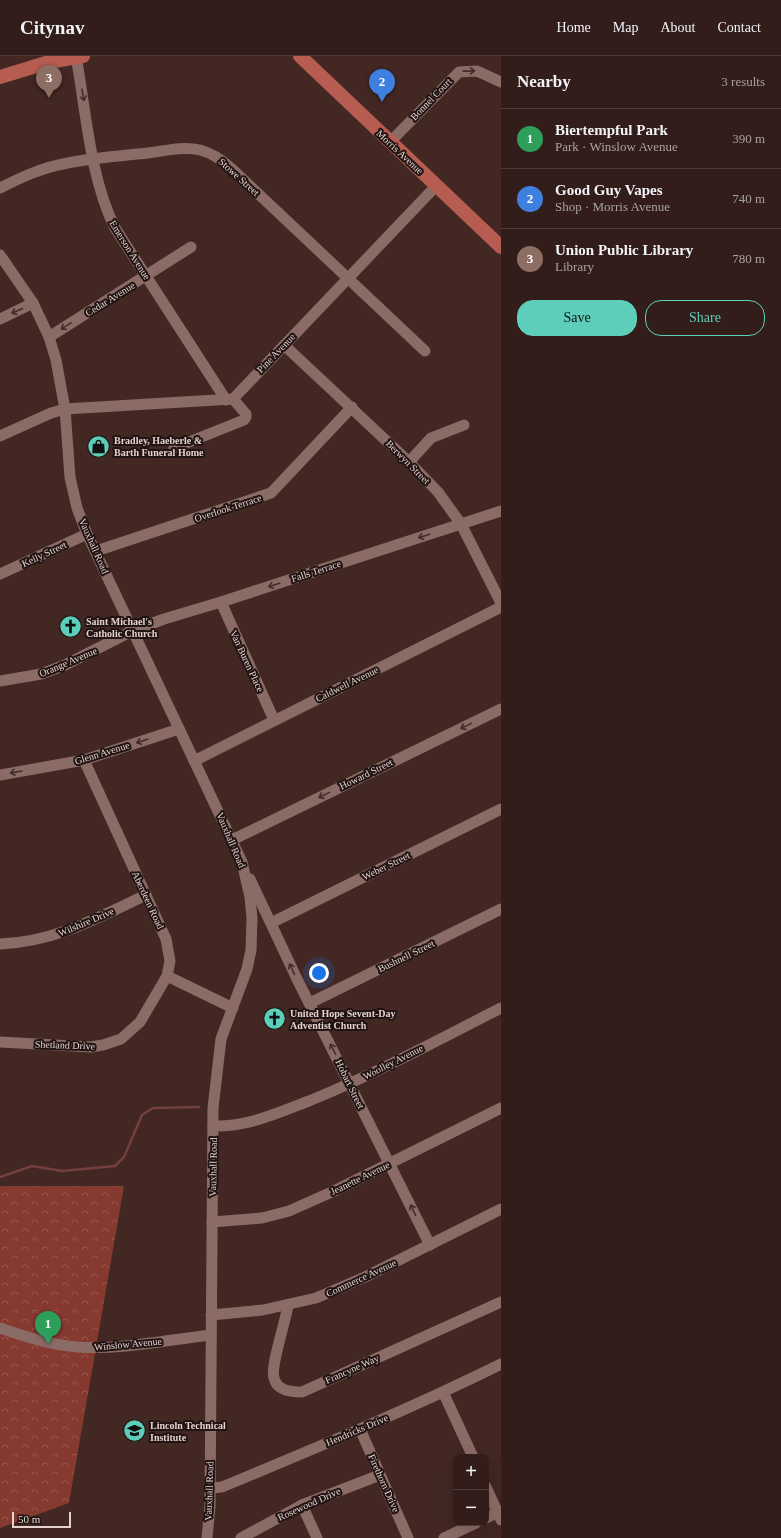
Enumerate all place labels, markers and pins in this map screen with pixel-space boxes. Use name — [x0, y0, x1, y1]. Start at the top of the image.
pin: 3 — [36, 65, 62, 98]
pin: 2 — [369, 69, 395, 102]
shop icon: Bradley, Haeberle & Barth Funeral Home — [85, 433, 111, 459]
place label: Bradley, Haeberle & Barth Funeral Home — [114, 435, 204, 458]
church icon: Saint Michael's Catholic Church — [58, 614, 84, 640]
place label: Saint Michael's Catholic Church — [86, 616, 158, 639]
church icon: United Hope Sevent-Day Adventist Church — [262, 1006, 288, 1032]
place label: United Hope Sevent-Day Adventist Church — [290, 1008, 396, 1031]
pin: 1 — [35, 1311, 61, 1344]
school or university icon: Lincoln Technical Institute — [122, 1418, 148, 1444]
place label: Lincoln Technical Institute — [150, 1420, 226, 1443]

